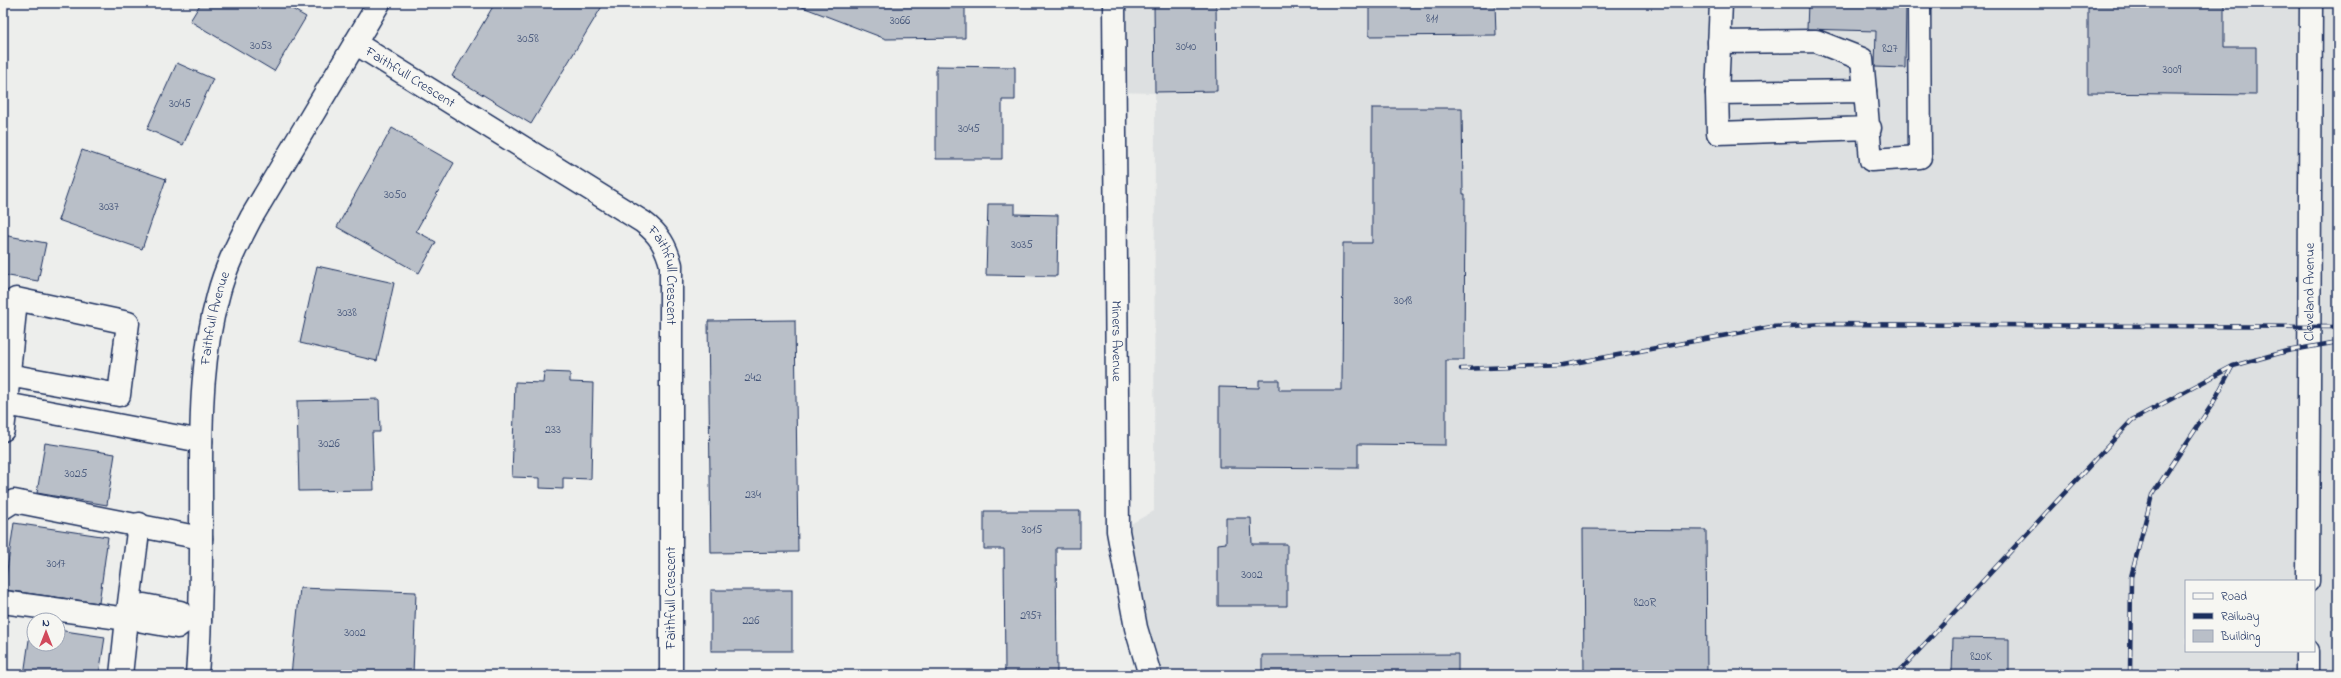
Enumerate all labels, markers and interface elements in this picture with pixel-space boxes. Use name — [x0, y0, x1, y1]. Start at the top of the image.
house number: 811 — [1426, 10, 1438, 28]
house number: 3066 — [890, 12, 911, 30]
house number: 3058 — [517, 30, 539, 48]
house number: 3053 — [250, 37, 272, 55]
house number: 3040 — [1176, 38, 1196, 56]
house number: 827 — [1882, 40, 1898, 58]
street label: Faithfull Crescent — [360, 41, 460, 114]
house number: 3009 — [2163, 61, 2182, 79]
house number: 3045 — [169, 95, 191, 113]
house number: 3045 — [958, 120, 980, 138]
house number: 3050 — [384, 186, 406, 204]
house number: 3037 — [99, 198, 119, 216]
street label: Faithfull Crescent — [642, 220, 682, 325]
house number: 3035 — [1011, 236, 1033, 254]
street label: Cleveland Avenue — [2299, 242, 2320, 341]
street label: Faithfull Avenue — [195, 268, 236, 367]
house number: 3018 — [1394, 292, 1413, 310]
street label: Miners Avenue — [1106, 300, 1127, 382]
house number: 3038 — [337, 304, 357, 322]
house number: 242 — [745, 369, 761, 387]
house number: 233 — [545, 421, 561, 439]
house number: 3026 — [318, 435, 340, 453]
house number: 3025 — [65, 465, 88, 483]
house number: 234 — [745, 486, 761, 504]
house number: 3015 — [1022, 521, 1043, 539]
street label: Faithfull Crescent — [661, 546, 682, 650]
house number: 3017 — [47, 555, 66, 573]
house number: 3002 — [1241, 566, 1263, 584]
legend — [2185, 580, 2315, 652]
text: Road — [2221, 588, 2247, 606]
house number: 820R — [1634, 594, 1656, 612]
house number: 2957 — [1020, 607, 1042, 625]
text: Railway — [2221, 608, 2260, 627]
north arrow — [26, 612, 66, 652]
house number: 226 — [742, 612, 760, 630]
text: N — [42, 615, 50, 631]
house number: 3002 — [344, 624, 366, 642]
text: Building — [2220, 628, 2260, 647]
house number: 820K — [1970, 648, 1992, 666]

